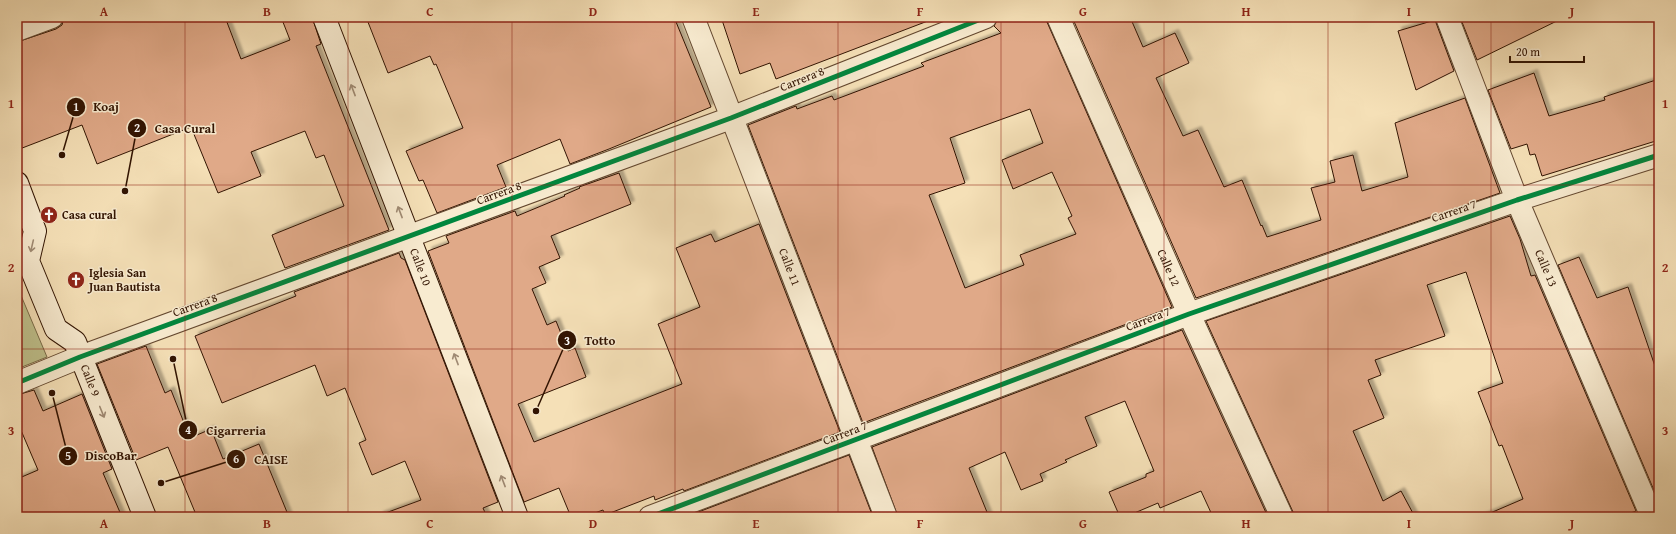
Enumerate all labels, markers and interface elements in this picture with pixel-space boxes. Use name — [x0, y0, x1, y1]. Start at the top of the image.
text: A — [100, 2, 109, 21]
text: B — [263, 2, 271, 21]
text: C — [426, 2, 434, 21]
text: D — [589, 2, 597, 21]
text: E — [753, 2, 760, 21]
text: F — [917, 2, 924, 21]
text: G — [1079, 2, 1087, 21]
text: H — [1241, 2, 1251, 21]
text: I — [1407, 2, 1411, 21]
text: J — [1568, 2, 1575, 21]
scale bar — [1510, 38, 1584, 64]
text: 20 m — [1516, 43, 1540, 60]
street label: Carrera 8 — [777, 62, 827, 95]
one-way arrow — [348, 85, 356, 97]
text: 1 — [8, 94, 14, 113]
callout: Koaj — [66, 94, 127, 119]
text: 1 — [1662, 94, 1668, 113]
text: Koaj — [93, 97, 119, 116]
text: 1 — [73, 98, 79, 115]
callout: Casa Cural — [127, 116, 224, 141]
text: 2 — [134, 119, 140, 136]
text: Casa Cural — [155, 119, 215, 138]
street label: Carrera 8 — [474, 177, 524, 208]
street label: Carrera 7 — [1429, 195, 1479, 226]
church icon: Casa cural — [39, 205, 59, 225]
place label: Casa cural — [62, 206, 117, 223]
one-way arrow — [395, 206, 403, 218]
one-way arrow — [27, 239, 35, 252]
street label: Calle 10 — [406, 246, 436, 288]
street label: Calle 11 — [775, 246, 805, 288]
street label: Calle 12 — [1153, 246, 1185, 289]
street label: Calle 13 — [1531, 247, 1562, 289]
text: 2 — [8, 258, 15, 277]
text: 2 — [1662, 258, 1669, 277]
place label: Iglesia San Juan Bautista — [87, 264, 161, 295]
church icon: Iglesia San Juan Bautista — [66, 270, 86, 290]
street label: Carrera 8 — [170, 289, 220, 320]
street label: Carrera 7 — [1123, 302, 1173, 335]
callout: Totto — [557, 328, 623, 353]
text: Totto — [585, 331, 615, 350]
text: 3 — [564, 332, 570, 349]
one-way arrow — [452, 354, 460, 366]
street label: Calle 9 — [77, 362, 105, 399]
one-way arrow — [99, 405, 106, 417]
street label: Carrera 7 — [820, 416, 870, 449]
callout: Cigarreria — [178, 418, 273, 443]
text: 3 — [8, 421, 14, 440]
text: 4 — [185, 421, 191, 438]
text: Cigarreria — [206, 421, 266, 440]
text: 3 — [1662, 421, 1668, 440]
callout: DiscoBar — [58, 443, 145, 468]
text: DiscoBar — [85, 446, 137, 465]
text: 5 — [65, 447, 71, 464]
callout: CAISE — [226, 447, 296, 472]
text: 6 — [233, 450, 239, 467]
text: CAISE — [254, 450, 288, 469]
one-way arrow — [498, 475, 506, 487]
text: A — [100, 514, 109, 533]
text: B — [263, 514, 271, 533]
text: C — [426, 514, 434, 533]
text: D — [589, 514, 597, 533]
text: E — [753, 514, 760, 533]
text: F — [917, 514, 924, 533]
text: G — [1079, 514, 1087, 533]
text: H — [1241, 514, 1251, 533]
text: I — [1407, 514, 1411, 533]
text: J — [1568, 514, 1575, 533]

